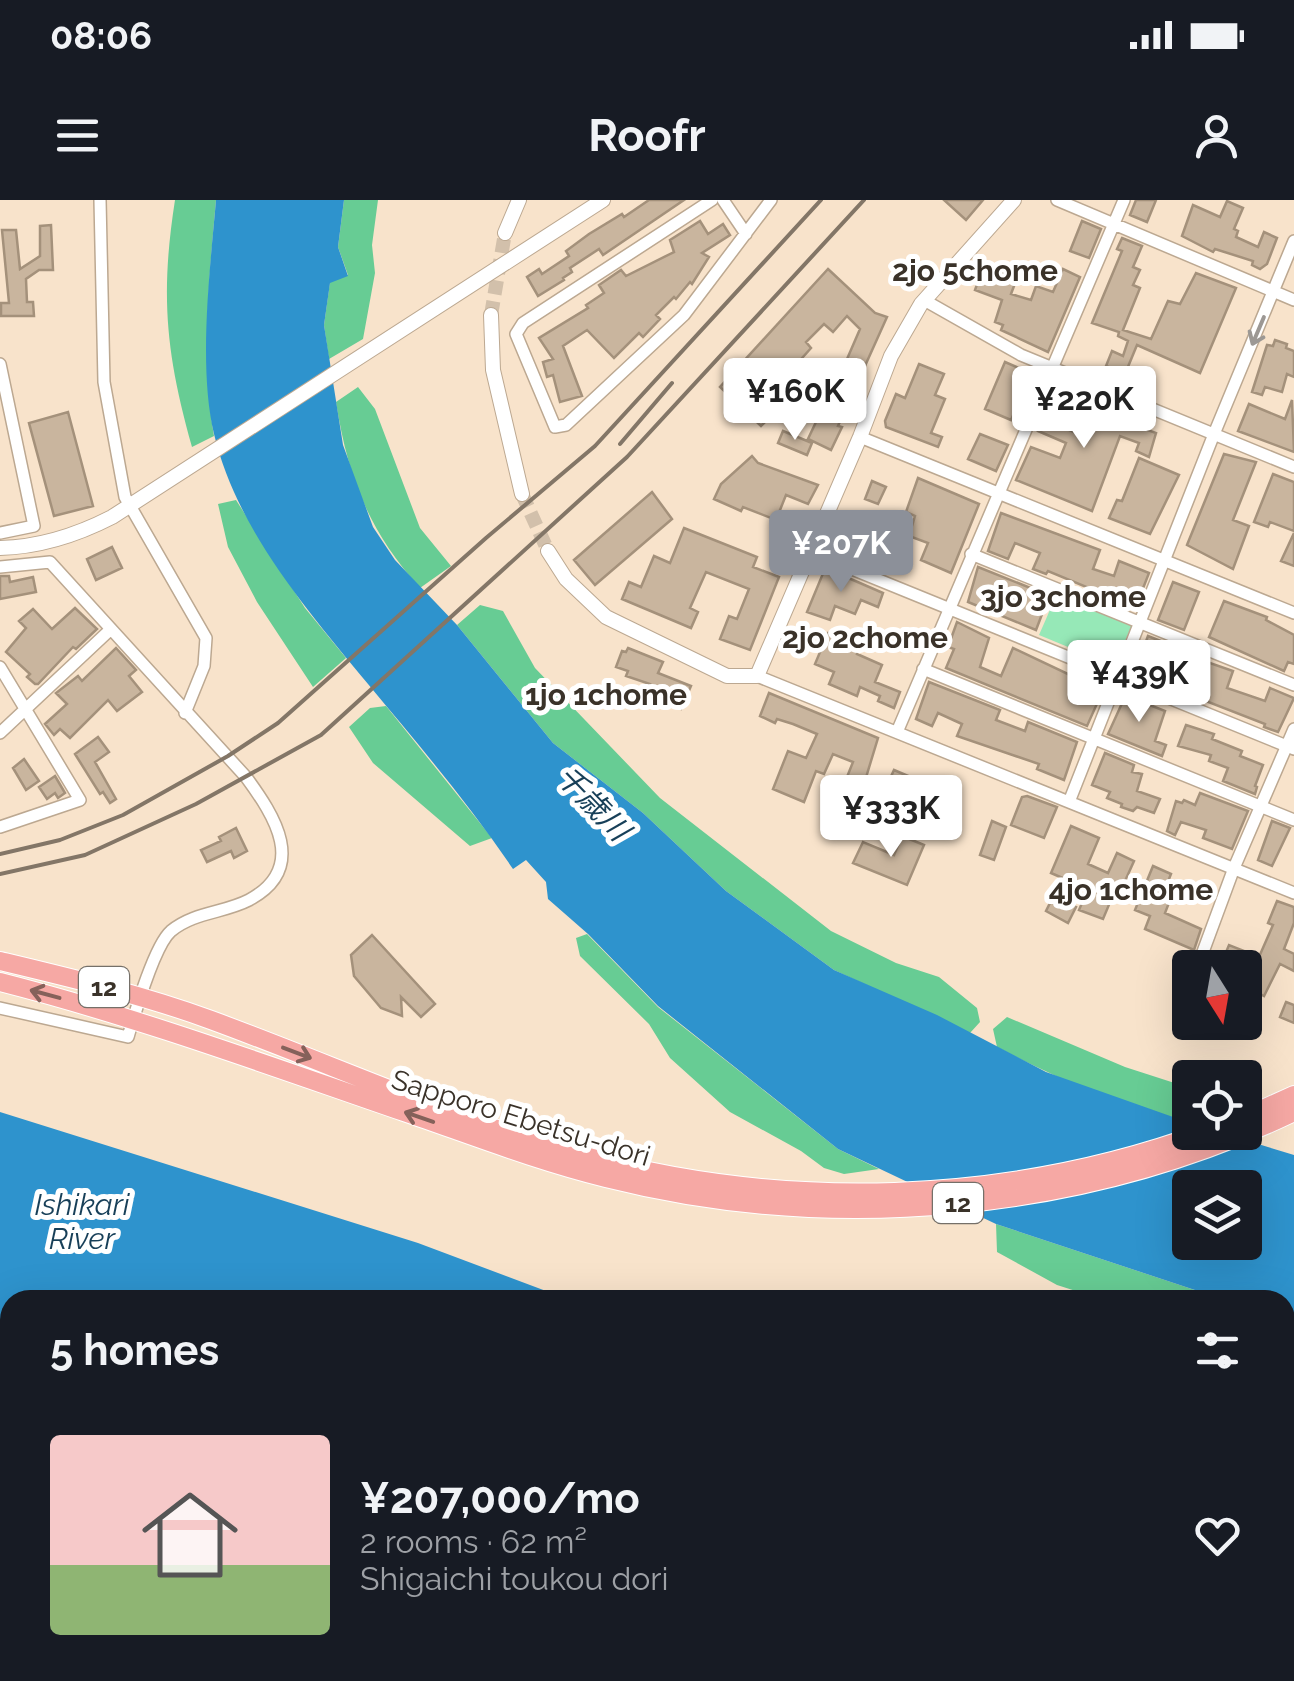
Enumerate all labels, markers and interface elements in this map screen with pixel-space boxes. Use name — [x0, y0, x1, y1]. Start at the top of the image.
text: 08:06 — [50, 13, 152, 58]
icon: menu — [50, 108, 105, 163]
icon: person — [1189, 108, 1244, 163]
text: Roofr — [588, 109, 706, 162]
district label: 2jo 5chome — [892, 253, 1058, 288]
one-way arrow — [1248, 315, 1266, 346]
pin: ¥160K — [725, 358, 865, 443]
pin: ¥220K — [1014, 366, 1154, 451]
text: ¥160K — [745, 372, 845, 409]
text: ¥220K — [1034, 380, 1134, 417]
pin: ¥207K — [771, 510, 911, 595]
text: ¥207K — [791, 524, 891, 561]
district label: 3jo 3chome — [980, 579, 1146, 614]
district label: 2jo 2chome — [782, 620, 948, 655]
pin: ¥439K — [1069, 640, 1209, 725]
text: ¥439K — [1089, 654, 1189, 691]
district label: 1jo 1chome — [525, 677, 687, 712]
water label: 千歳川 — [549, 758, 639, 850]
pin: ¥333K — [821, 775, 961, 860]
text: ¥333K — [842, 789, 940, 826]
district label: 4jo 1chome — [1049, 872, 1213, 907]
north arrow — [1172, 950, 1262, 1040]
map controls — [1172, 950, 1262, 1260]
road number: 12 — [79, 967, 129, 1007]
one-way arrow — [30, 984, 61, 1003]
one-way arrow — [281, 1045, 312, 1063]
button: locate — [1172, 1060, 1262, 1150]
street label: Sapporo Ebetsu-dori — [388, 1063, 654, 1173]
one-way arrow — [403, 1107, 435, 1125]
button: layers — [1172, 1170, 1262, 1260]
road number: 12 — [933, 1183, 983, 1223]
water label: Ishikari River — [35, 1187, 130, 1256]
icon: filters — [1190, 1323, 1245, 1378]
text: 5 homes — [50, 1326, 219, 1375]
text: ¥207,000/mo — [360, 1474, 640, 1523]
icon: home — [130, 1475, 250, 1595]
icon: heart — [1190, 1508, 1245, 1563]
text: 2 rooms · 62 m² — [360, 1523, 587, 1560]
text: Shigaichi toukou dori — [360, 1560, 669, 1597]

